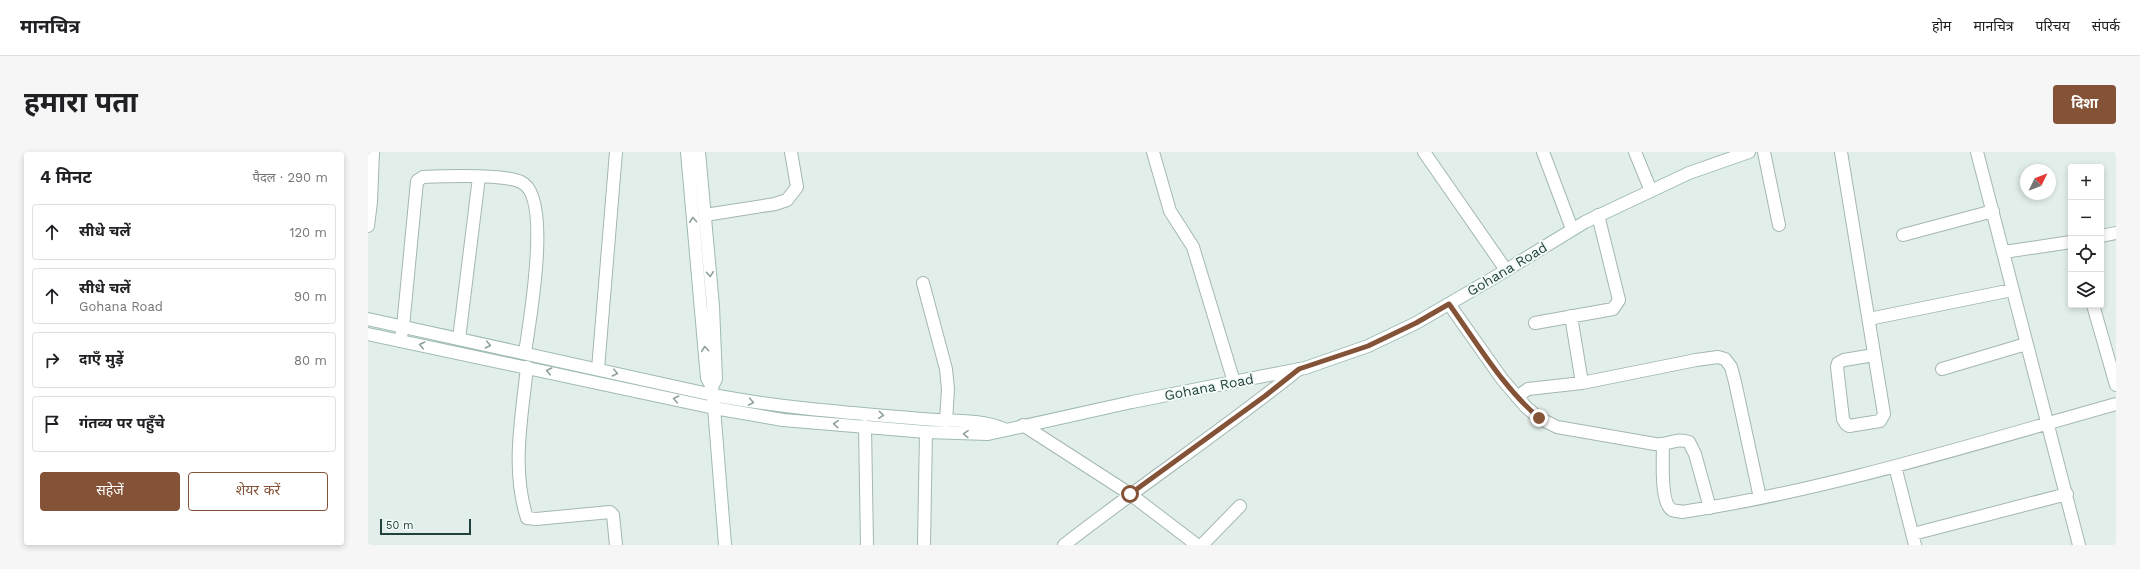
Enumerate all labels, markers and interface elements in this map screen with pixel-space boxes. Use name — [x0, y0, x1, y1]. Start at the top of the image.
text: मानचित्र — [20, 15, 80, 38]
text: होम — [1932, 18, 1951, 34]
text: मानचित्र — [1973, 18, 2014, 34]
text: परिचय — [2036, 18, 2070, 34]
text: संपर्क — [2092, 18, 2120, 34]
button: दिशा — [2053, 85, 2116, 124]
text: हमारा पता — [24, 86, 138, 119]
north arrow — [2020, 164, 2056, 200]
map controls — [2068, 164, 2104, 308]
button: + — [2068, 164, 2104, 200]
text: 4 मिनट — [40, 167, 92, 187]
text: पैदल · 290 m — [253, 170, 328, 185]
button: − — [2068, 200, 2104, 236]
one-way arrow — [689, 217, 698, 223]
icon: ahead — [41, 221, 63, 243]
text: सीधे चलें — [79, 222, 131, 240]
text: 120 m — [289, 225, 327, 240]
button: locate — [2068, 236, 2104, 272]
street label: Gohana Road — [1464, 239, 1550, 299]
one-way arrow — [706, 271, 715, 277]
button: layers — [2068, 272, 2104, 308]
text: सीधे चलें — [79, 279, 131, 297]
icon: ahead — [41, 285, 63, 307]
text: 90 m — [294, 289, 327, 304]
text: Gohana Road — [79, 299, 163, 314]
one-way arrow — [419, 341, 425, 350]
one-way arrow — [485, 341, 491, 349]
one-way arrow — [700, 346, 709, 352]
icon: right — [41, 349, 63, 371]
text: दाएँ मुड़ें — [79, 350, 124, 368]
text: 80 m — [294, 353, 327, 368]
one-way arrow — [546, 368, 552, 376]
one-way arrow — [612, 369, 618, 377]
street label: Gohana Road — [1163, 371, 1255, 403]
one-way arrow — [673, 396, 679, 404]
one-way arrow — [748, 397, 754, 406]
route end — [1530, 409, 1548, 427]
one-way arrow — [877, 411, 884, 420]
icon: arrive — [41, 413, 63, 435]
text: गंतव्य पर पहुँचे — [79, 414, 165, 432]
one-way arrow — [833, 420, 839, 429]
one-way arrow — [963, 429, 969, 438]
button: सहेजें — [40, 472, 180, 511]
button: शेयर करें — [188, 472, 328, 511]
route start — [1121, 485, 1139, 503]
scale bar — [380, 517, 471, 536]
text: 50 m — [386, 519, 413, 532]

